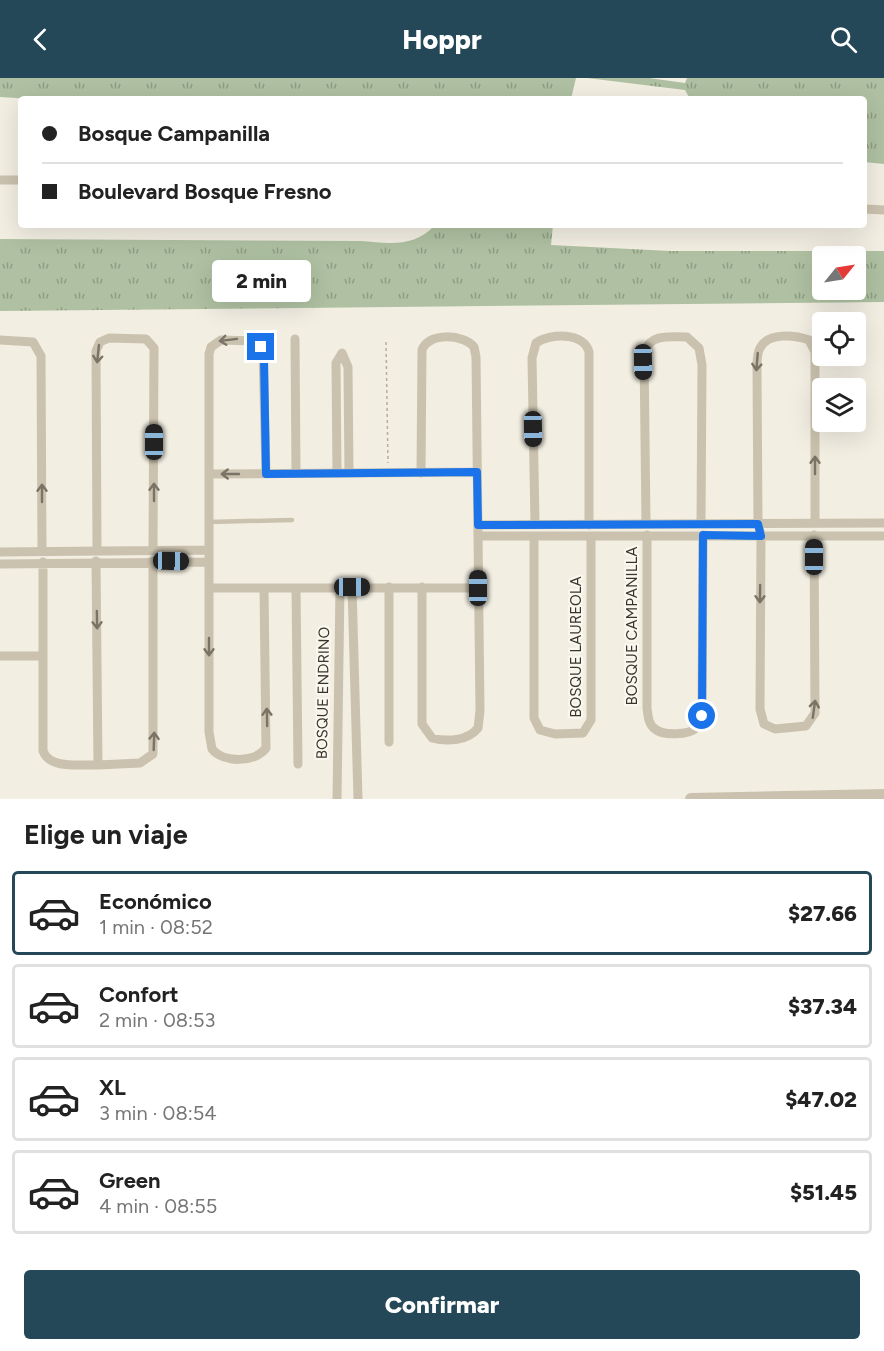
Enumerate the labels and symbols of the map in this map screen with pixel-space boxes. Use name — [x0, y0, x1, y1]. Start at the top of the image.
north arrow — [812, 246, 866, 300]
callout: 2 min — [212, 260, 310, 302]
route end — [247, 333, 274, 360]
one-way arrow — [219, 335, 238, 346]
one-way arrow — [92, 343, 103, 363]
car — [634, 344, 652, 380]
one-way arrow — [752, 352, 763, 372]
car — [524, 411, 542, 447]
car — [145, 424, 163, 460]
one-way arrow — [809, 455, 821, 475]
one-way arrow — [220, 468, 240, 480]
one-way arrow — [36, 483, 48, 503]
one-way arrow — [148, 483, 160, 503]
car — [805, 539, 823, 575]
street label: BOSQUE CAMPANILLA — [623, 547, 641, 705]
car — [153, 552, 189, 570]
car — [469, 570, 487, 606]
street label: BOSQUE LAUREOLA — [567, 576, 585, 718]
car — [334, 578, 370, 596]
one-way arrow — [754, 583, 765, 603]
one-way arrow — [91, 609, 103, 629]
street label: BOSQUE ENDRINO — [313, 627, 333, 759]
one-way arrow — [203, 636, 215, 656]
one-way arrow — [808, 700, 819, 720]
route start — [688, 702, 715, 729]
one-way arrow — [261, 708, 273, 728]
one-way arrow — [148, 731, 159, 751]

